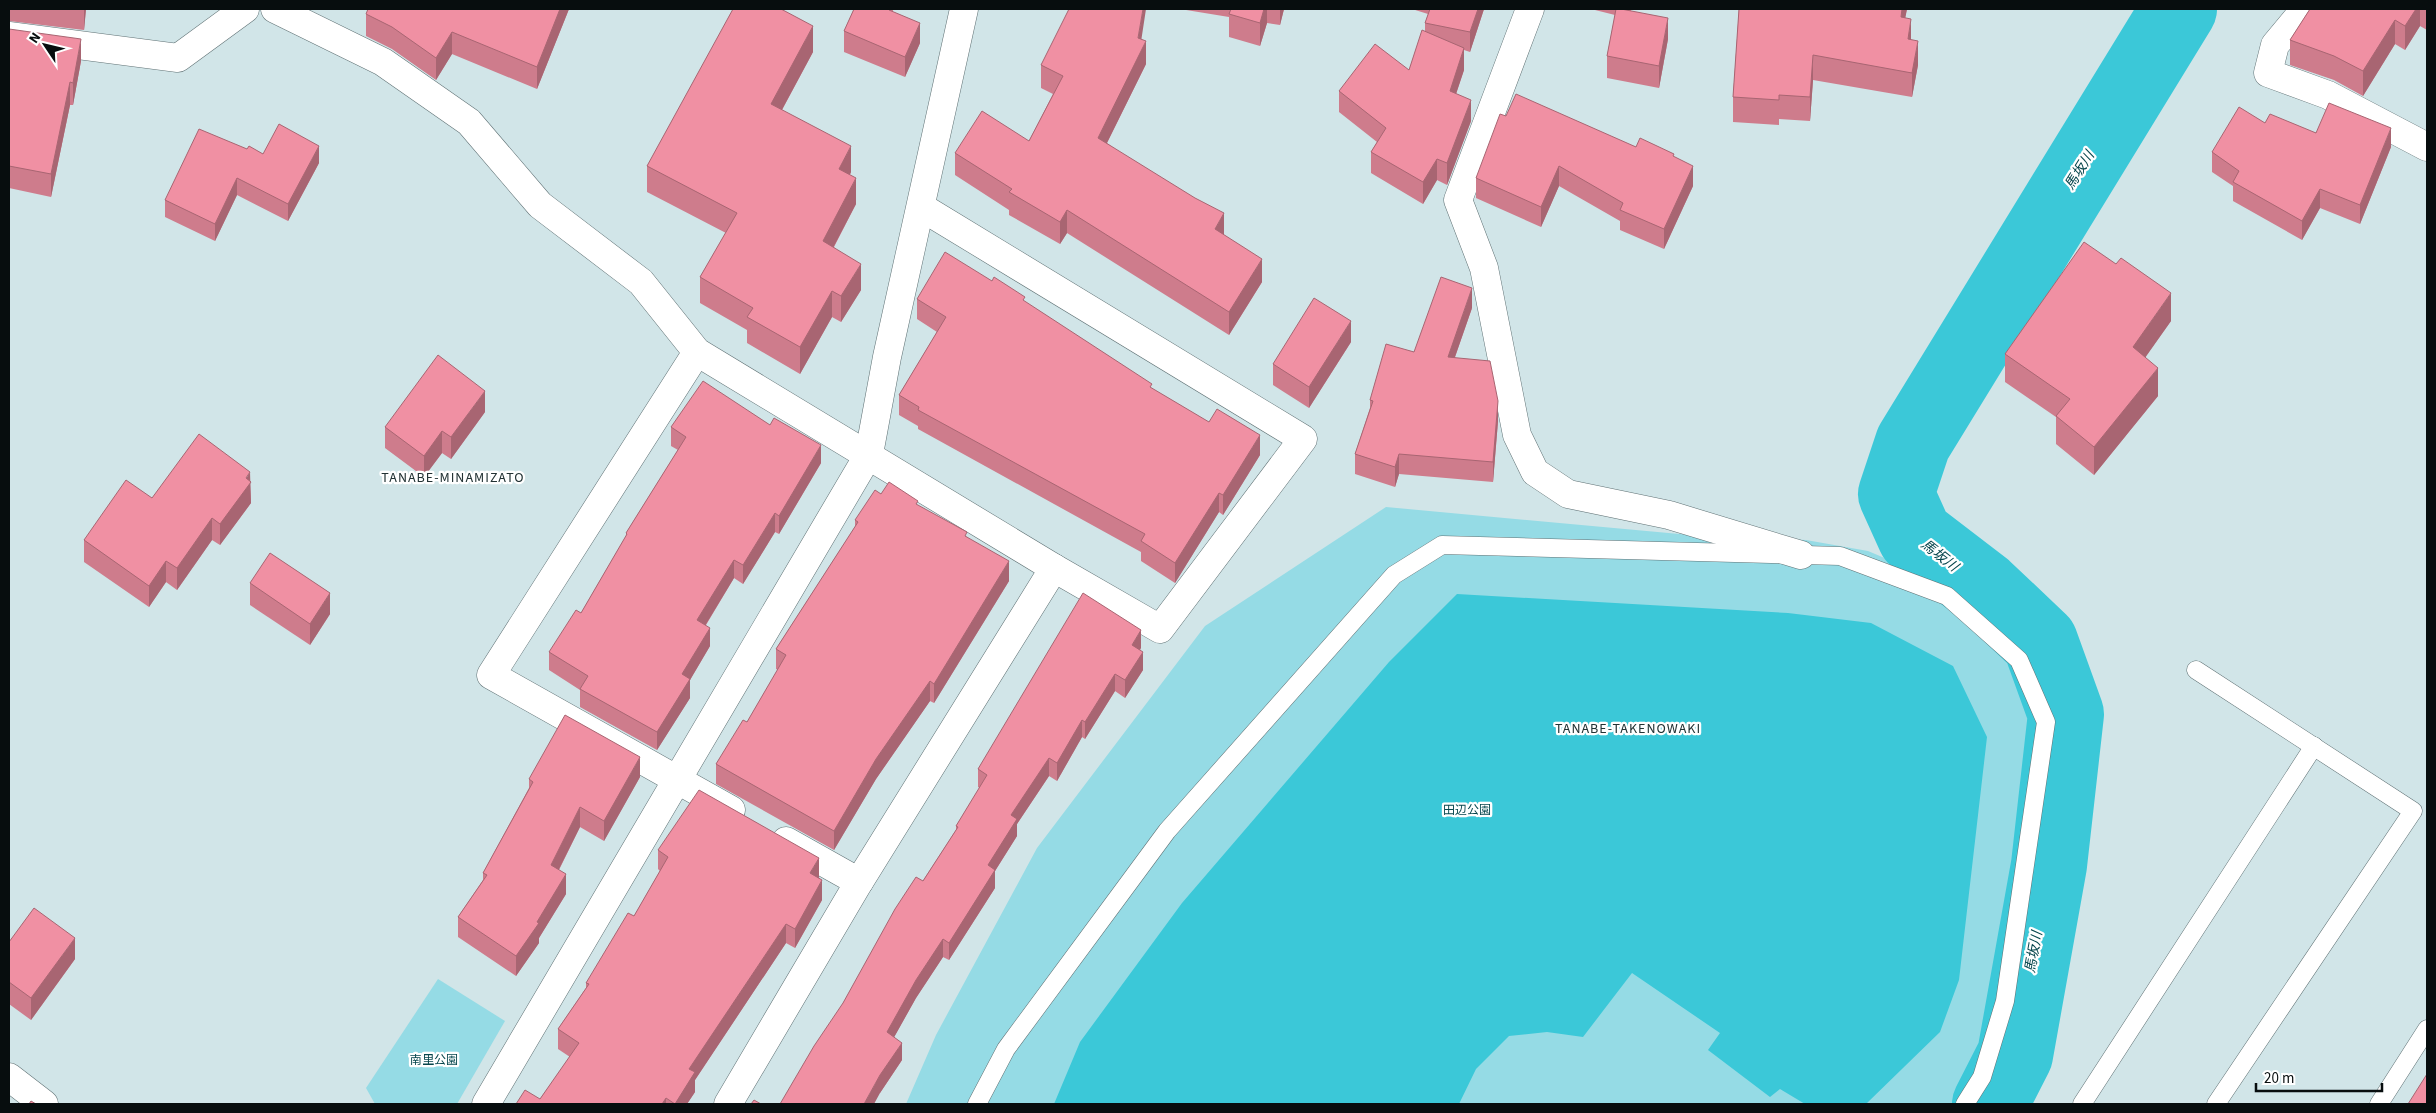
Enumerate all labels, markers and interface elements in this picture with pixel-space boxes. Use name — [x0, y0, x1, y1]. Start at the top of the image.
north arrow — [20, 20, 70, 70]
text: N — [24, 29, 46, 48]
water label: 馬坂川 — [2060, 146, 2101, 194]
district label: TANABE-MINAMIZATO — [381, 468, 525, 488]
water label: 馬坂川 — [1917, 535, 1964, 578]
district label: TANABE-TAKENOWAKI — [1555, 719, 1701, 739]
park label: 田辺公園 — [1443, 802, 1491, 819]
water label: 馬坂川 — [2020, 928, 2048, 975]
park label: 南里公園 — [410, 1052, 458, 1069]
scale bar — [2256, 1060, 2382, 1092]
text: 20 m — [2264, 1068, 2294, 1089]

